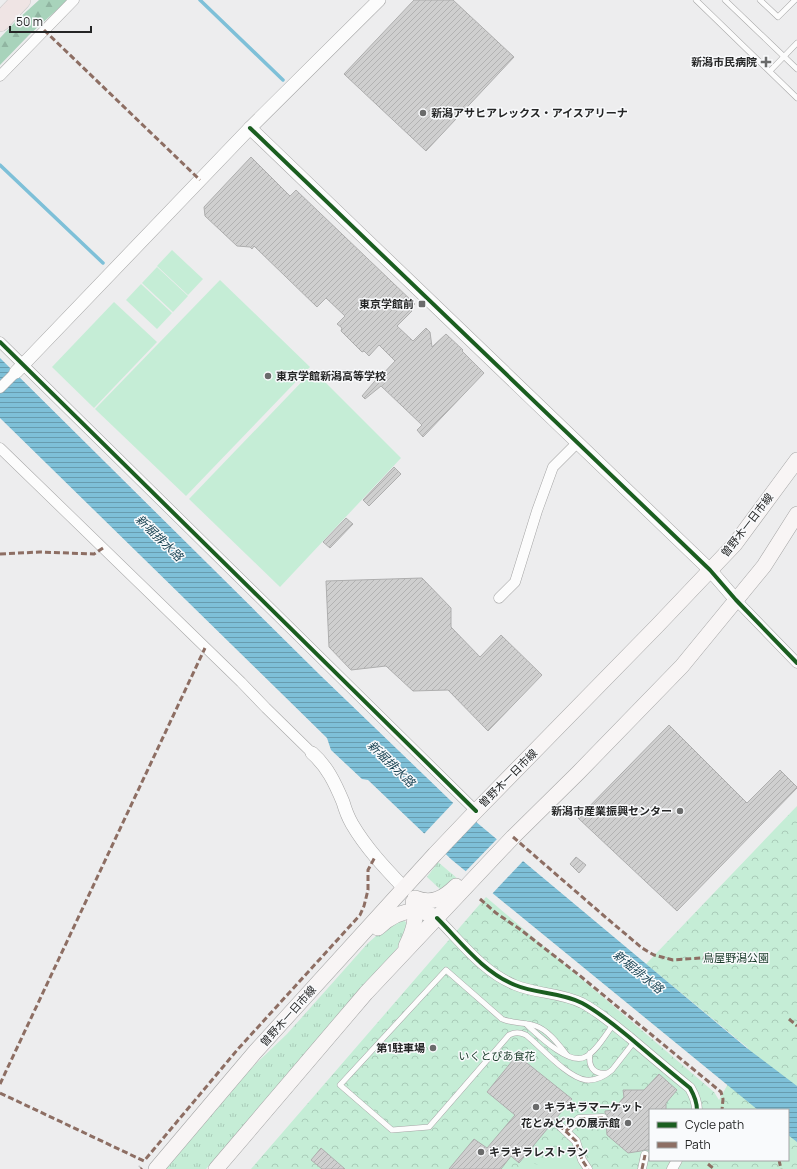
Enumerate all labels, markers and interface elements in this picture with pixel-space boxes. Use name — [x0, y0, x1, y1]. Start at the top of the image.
scale bar — [10, 8, 91, 34]
text: 50 m — [16, 13, 43, 30]
place label: 新潟市民病院 — [691, 54, 757, 69]
marker: 新潟市民病院 — [760, 56, 772, 68]
place label: 新潟アサヒアレックス・アイスアリーナ — [431, 105, 628, 120]
marker: 新潟アサヒアレックス・アイスアリーナ — [418, 108, 428, 118]
place label: 東京学館前 — [359, 296, 414, 311]
marker: 東京学館前 — [417, 299, 427, 309]
place label: 東京学館新潟高等学校 — [276, 368, 386, 383]
marker: 東京学館新潟高等学校 — [263, 371, 273, 381]
street label: 曽野木一日市線 — [717, 490, 776, 560]
water label: 新堀排水路 — [132, 511, 188, 565]
water label: 新堀排水路 — [364, 737, 420, 791]
street label: 曽野木一日市線 — [475, 745, 540, 810]
place label: 新潟市産業振興センター — [551, 803, 672, 818]
marker: 新潟市産業振興センター — [675, 806, 685, 816]
water label: 新堀排水路 — [610, 946, 668, 998]
park label: 鳥屋野潟公園 — [703, 950, 769, 965]
street label: 曽野木一日市線 — [256, 982, 319, 1049]
place label: 第1駐車場 — [376, 1040, 425, 1055]
marker: 第1駐車場 — [428, 1043, 438, 1053]
park label: いくとぴあ食花 — [459, 1048, 536, 1063]
place label: キラキラマーケット — [544, 1099, 643, 1114]
marker: キラキラマーケット — [531, 1102, 541, 1112]
legend — [649, 1109, 789, 1161]
place label: 花とみどりの展示館 — [521, 1115, 620, 1130]
text: Cycle path — [685, 1116, 744, 1133]
marker: 花とみどりの展示館 — [623, 1118, 633, 1128]
text: Path — [685, 1136, 711, 1153]
place label: キラキラレストラン — [489, 1144, 588, 1159]
marker: キラキラレストラン — [476, 1147, 486, 1157]

